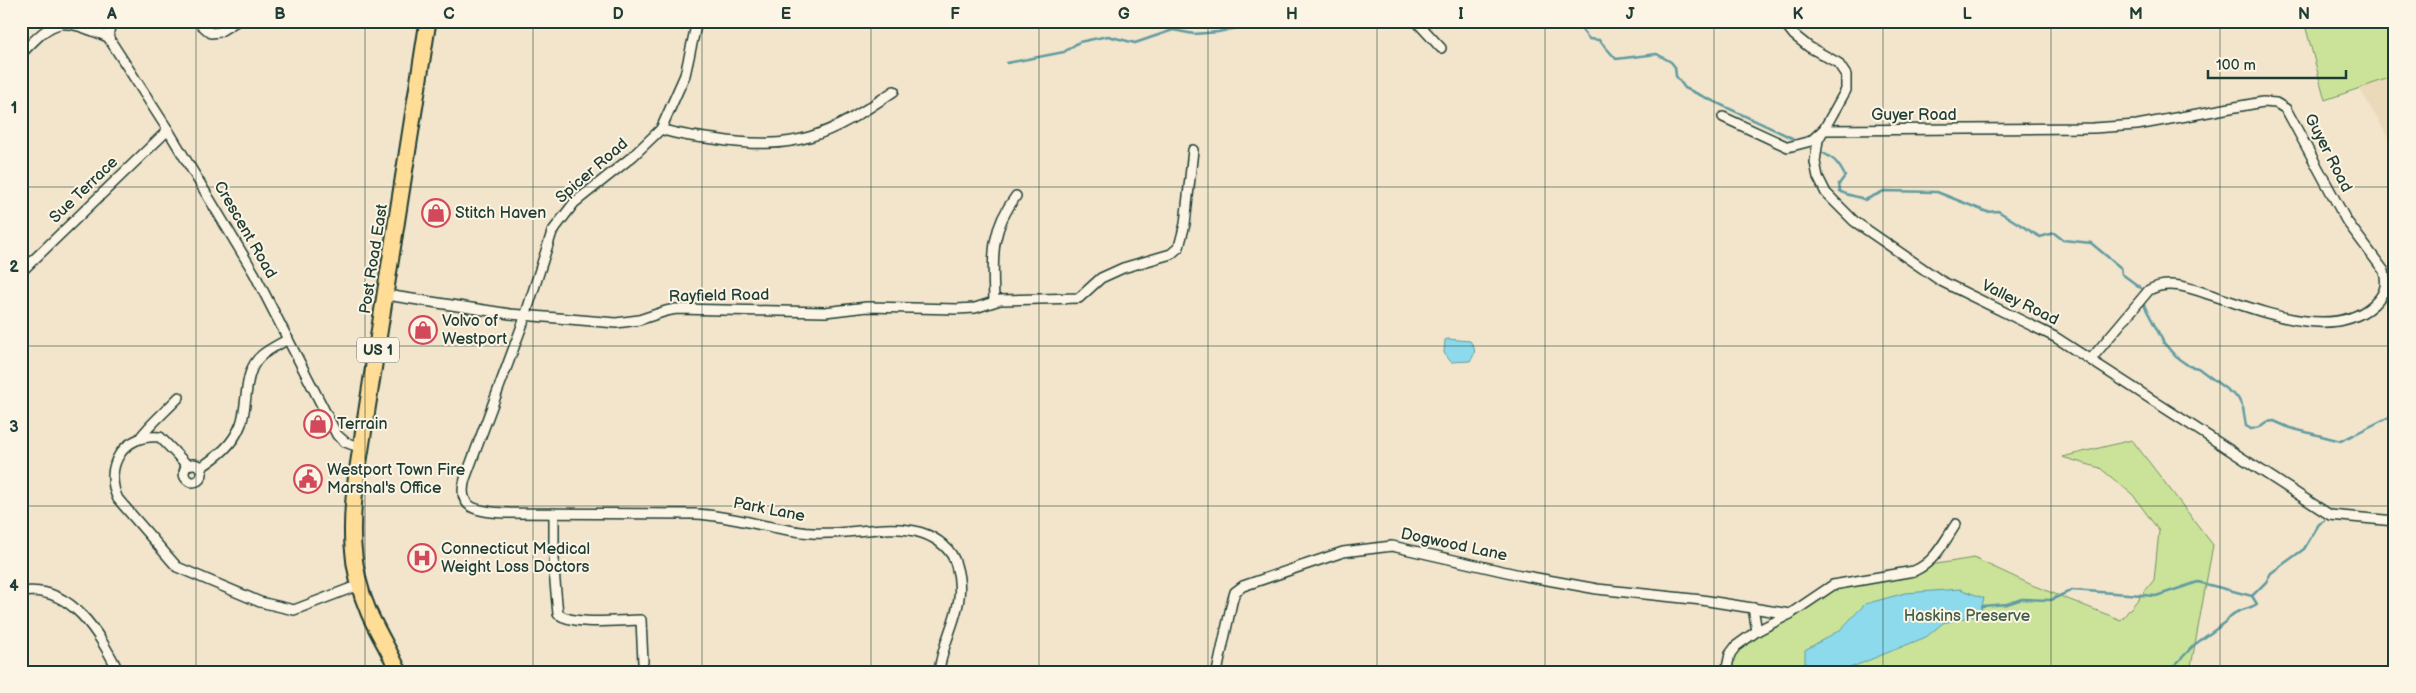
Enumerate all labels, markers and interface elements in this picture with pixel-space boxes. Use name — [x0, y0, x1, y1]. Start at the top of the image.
text: A — [106, 5, 117, 24]
text: B — [274, 5, 286, 24]
text: C — [443, 5, 455, 24]
text: D — [612, 5, 624, 24]
text: E — [781, 5, 791, 24]
text: F — [950, 5, 960, 24]
text: G — [1118, 5, 1130, 24]
text: H — [1286, 5, 1298, 24]
text: I — [1458, 5, 1464, 24]
text: J — [1626, 5, 1635, 24]
text: K — [1793, 5, 1804, 24]
text: L — [1962, 5, 1972, 24]
text: M — [2129, 5, 2143, 24]
text: N — [2298, 5, 2310, 24]
scale bar — [2208, 48, 2346, 80]
text: 100 m — [2216, 56, 2256, 75]
text: 1 — [11, 99, 17, 118]
street label: Guyer Road — [1871, 106, 1957, 125]
street label: Guyer Road — [2300, 111, 2356, 195]
street label: Spicer Road — [552, 134, 632, 208]
street label: Sue Terrace — [46, 152, 122, 227]
street label: Crescent Road — [209, 178, 281, 282]
shop icon: Stitch Haven — [421, 198, 451, 228]
street label: Post Road East — [356, 203, 392, 315]
place label: Stitch Haven — [455, 204, 546, 223]
text: 2 — [9, 258, 19, 277]
street label: Valley Road — [1978, 276, 2062, 330]
street label: Rayfield Road — [669, 286, 769, 306]
place label: Volvo of Westport — [442, 312, 507, 349]
shop icon: Volvo of Westport — [408, 315, 438, 345]
road number: US 1 — [357, 338, 399, 362]
shop icon: Terrain — [303, 409, 333, 439]
place label: Terrain — [337, 415, 387, 434]
text: 3 — [9, 418, 19, 437]
place label: Westport Town Fire Marshal's Office — [327, 461, 466, 498]
public building icon: Westport Town Fire Marshal's Office — [293, 464, 323, 494]
street label: Park Lane — [731, 494, 807, 526]
street label: Dogwood Lane — [1399, 524, 1509, 566]
place label: Connecticut Medical Weight Loss Doctors — [441, 540, 590, 577]
hospital icon: Connecticut Medical Weight Loss Doctors — [407, 543, 437, 573]
text: 4 — [9, 577, 19, 596]
park label: Haskins Preserve — [1904, 607, 2031, 626]

